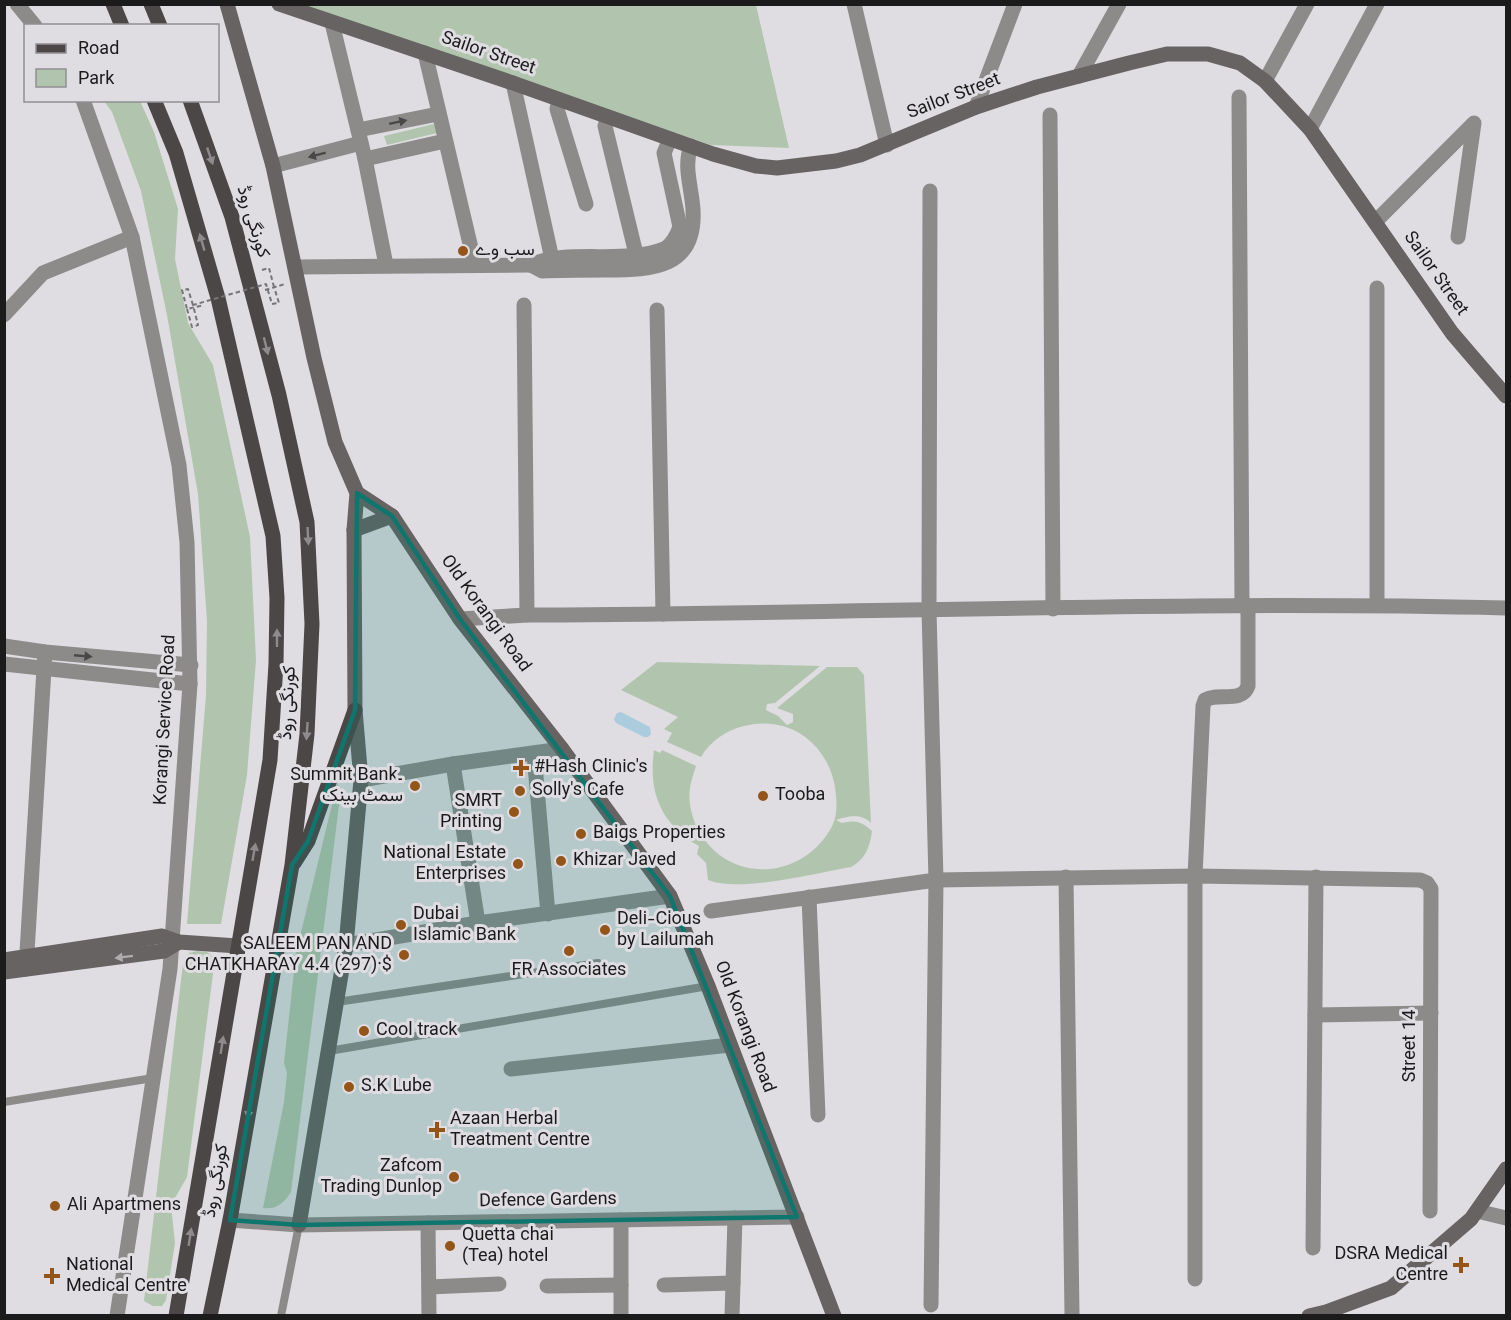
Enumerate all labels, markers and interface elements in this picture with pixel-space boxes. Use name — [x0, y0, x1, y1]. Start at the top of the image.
legend — [24, 24, 219, 102]
street label: Sailor Street — [437, 25, 539, 83]
text: Road — [78, 36, 119, 64]
text: Park — [78, 66, 115, 94]
street label: Sailor Street — [903, 66, 1005, 128]
one-way arrow — [389, 117, 408, 126]
one-way arrow — [206, 147, 216, 165]
one-way arrow — [308, 150, 326, 160]
street label: کورنگی روڈ — [228, 182, 276, 262]
street label: Sailor Street — [1395, 226, 1475, 322]
one-way arrow — [196, 233, 206, 251]
place label: سب وے — [475, 237, 535, 265]
marker: سب وے — [456, 244, 470, 258]
one-way arrow — [262, 337, 272, 355]
one-way arrow — [304, 526, 313, 545]
street label: Old Korangi Road — [433, 549, 537, 679]
one-way arrow — [272, 629, 281, 648]
street label: Korangi Service Road — [148, 634, 184, 806]
one-way arrow — [74, 651, 93, 661]
street label: کورنگی روڈ — [273, 665, 305, 741]
one-way arrow — [302, 721, 312, 740]
place label: #Hash Clinic's — [534, 754, 648, 782]
marker: #Hash Clinic's — [512, 759, 530, 777]
place label: Summit Bank۔ سمٹ بینک — [290, 762, 403, 811]
place label: Solly's Cafe — [532, 777, 624, 805]
marker: Summit Bank۔ سمٹ بینک — [408, 779, 422, 793]
place label: Tooba — [775, 782, 825, 810]
marker: Solly's Cafe — [513, 784, 527, 798]
place label: SMRT Printing — [440, 788, 502, 837]
marker: Tooba — [756, 789, 770, 803]
marker: SMRT Printing — [507, 805, 521, 819]
place label: Baigs Properties — [593, 820, 725, 848]
marker: Baigs Properties — [574, 827, 588, 841]
place label: National Estate Enterprises — [383, 840, 506, 889]
one-way arrow — [250, 843, 259, 862]
place label: Khizar Javed — [573, 847, 676, 875]
marker: Khizar Javed — [554, 854, 568, 868]
marker: National Estate Enterprises — [511, 857, 525, 871]
place label: Dubai Islamic Bank — [413, 901, 517, 950]
place label: Deli-Cious by Lailumah — [617, 906, 714, 955]
marker: Dubai Islamic Bank — [394, 918, 408, 932]
marker: Deli-Cious by Lailumah — [598, 923, 612, 937]
place label: SALEEM PAN AND CHATKHARAY 4.4 (297)·$ — [185, 931, 392, 980]
marker: FR Associates — [562, 944, 576, 958]
marker: SALEEM PAN AND CHATKHARAY 4.4 (297)·$ — [397, 948, 411, 962]
one-way arrow — [114, 952, 133, 961]
place label: FR Associates — [512, 957, 626, 985]
street label: Old Korangi Road — [706, 957, 782, 1097]
street label: Street 14 — [1397, 1010, 1425, 1082]
place label: Cool track — [376, 1017, 458, 1045]
marker: Cool track — [357, 1024, 371, 1038]
one-way arrow — [218, 1035, 227, 1054]
place label: S.K Lube — [361, 1073, 432, 1101]
marker: S.K Lube — [342, 1080, 356, 1094]
one-way arrow — [244, 1101, 253, 1120]
place label: Azaan Herbal Treatment Centre — [450, 1106, 590, 1155]
marker: Azaan Herbal Treatment Centre — [428, 1121, 446, 1139]
street label: کورنگی روڈ — [197, 1142, 237, 1220]
place label: Zafcom Trading Dunlop — [321, 1153, 442, 1202]
marker: Zafcom Trading Dunlop — [447, 1170, 461, 1184]
street label: Defence Gardens — [479, 1186, 617, 1216]
place label: Ali Apartmens — [67, 1192, 181, 1220]
marker: Ali Apartmens — [48, 1199, 62, 1213]
place label: Quetta chai (Tea) hotel — [462, 1222, 554, 1271]
one-way arrow — [185, 1227, 194, 1246]
marker: Quetta chai (Tea) hotel — [443, 1239, 457, 1253]
place label: DSRA Medical Centre — [1334, 1241, 1448, 1290]
place label: National Medical Centre — [66, 1252, 187, 1301]
marker: DSRA Medical Centre — [1452, 1256, 1470, 1274]
marker: National Medical Centre — [43, 1267, 61, 1285]

